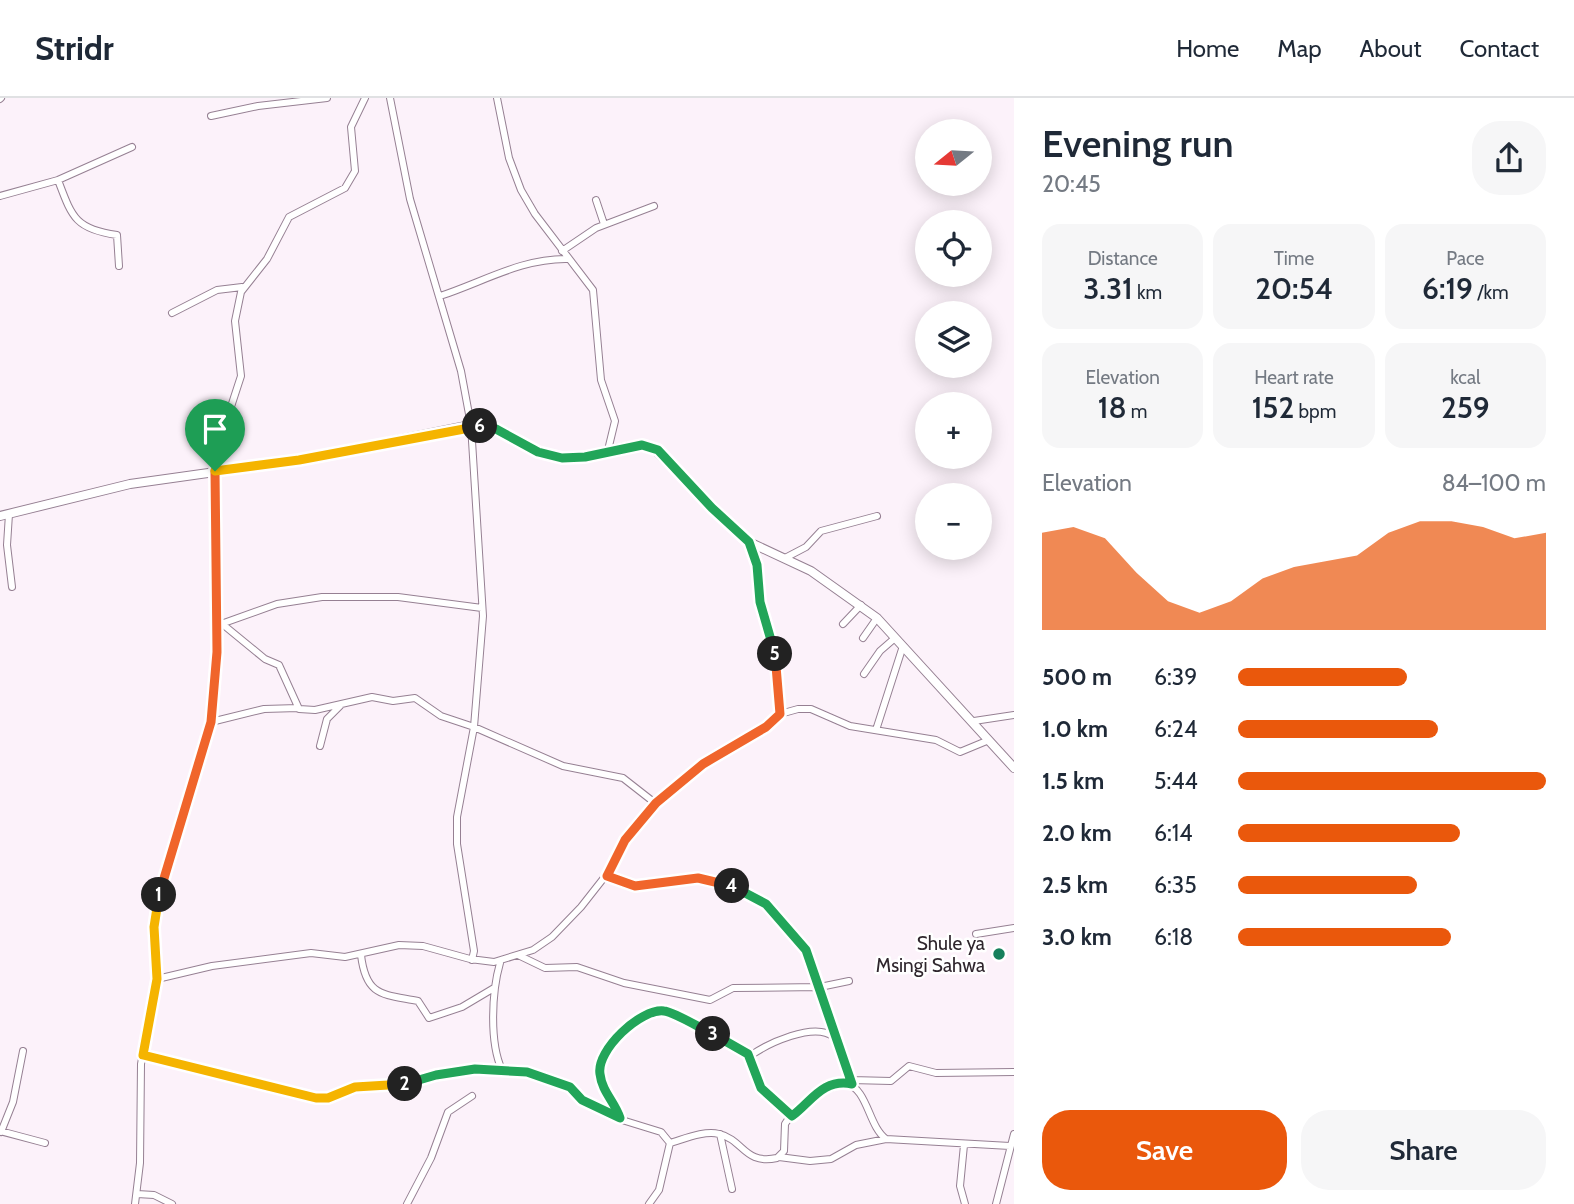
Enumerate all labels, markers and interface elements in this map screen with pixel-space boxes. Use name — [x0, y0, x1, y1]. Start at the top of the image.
text: Stridr — [35, 28, 114, 68]
text: Home — [1176, 34, 1239, 63]
text: Map — [1277, 34, 1322, 63]
text: About — [1360, 34, 1422, 63]
text: Contact — [1460, 34, 1539, 63]
north arrow — [915, 119, 992, 196]
map controls — [915, 119, 992, 560]
text: Evening run — [1042, 120, 1234, 167]
button: share — [1472, 121, 1546, 195]
text: 20:45 — [1042, 170, 1101, 198]
button: locate — [915, 210, 992, 287]
text: Distance — [1088, 247, 1158, 270]
text: Time — [1274, 247, 1314, 270]
text: Pace — [1446, 247, 1484, 270]
text: 3.31 — [1083, 270, 1133, 307]
text: 20:54 — [1255, 270, 1333, 307]
text: 6:19 — [1422, 270, 1473, 307]
text: km — [1133, 281, 1162, 304]
text: /km — [1473, 281, 1509, 304]
button: layers — [915, 301, 992, 378]
text: Elevation — [1086, 366, 1160, 389]
text: Heart rate — [1254, 366, 1334, 389]
text: kcal — [1450, 366, 1480, 389]
text: 18 — [1098, 389, 1127, 426]
text: 152 — [1252, 389, 1294, 426]
text: 259 — [1441, 389, 1490, 426]
button: + — [915, 392, 992, 469]
pin — [185, 399, 245, 471]
text: m — [1127, 400, 1148, 423]
text: bpm — [1294, 400, 1336, 423]
pin: 6 — [462, 408, 498, 444]
icon: arrive — [196, 410, 234, 448]
text: 6 — [474, 414, 485, 437]
text: Elevation — [1042, 469, 1132, 497]
text: 84–100 m — [1442, 469, 1546, 497]
button: − — [915, 483, 992, 560]
pin: 5 — [758, 636, 792, 672]
text: 5 — [769, 642, 780, 665]
text: 500 m — [1042, 663, 1112, 691]
text: 6:39 — [1154, 663, 1197, 691]
text: 1.0 km — [1042, 715, 1108, 743]
text: 6:24 — [1154, 715, 1197, 743]
text: 1.5 km — [1042, 767, 1104, 795]
text: 5:44 — [1154, 767, 1198, 795]
text: 2.0 km — [1042, 819, 1112, 847]
text: 6:14 — [1154, 819, 1193, 847]
pin: 4 — [714, 868, 750, 904]
text: 2.5 km — [1042, 871, 1108, 899]
text: 6:35 — [1154, 871, 1197, 899]
text: 4 — [726, 874, 737, 897]
pin: 1 — [142, 878, 176, 912]
text: 1 — [155, 883, 162, 906]
text: 3.0 km — [1042, 923, 1112, 951]
text: 6:18 — [1154, 923, 1193, 951]
place label: Shule ya Msingi Sahwa — [876, 932, 985, 977]
marker: Shule ya Msingi Sahwa — [991, 946, 1007, 962]
pin: 3 — [696, 1016, 730, 1052]
text: 3 — [707, 1022, 718, 1045]
pin: 2 — [388, 1066, 422, 1102]
text: 2 — [399, 1072, 410, 1095]
button: Save — [1042, 1110, 1287, 1190]
button: Share — [1301, 1110, 1546, 1190]

